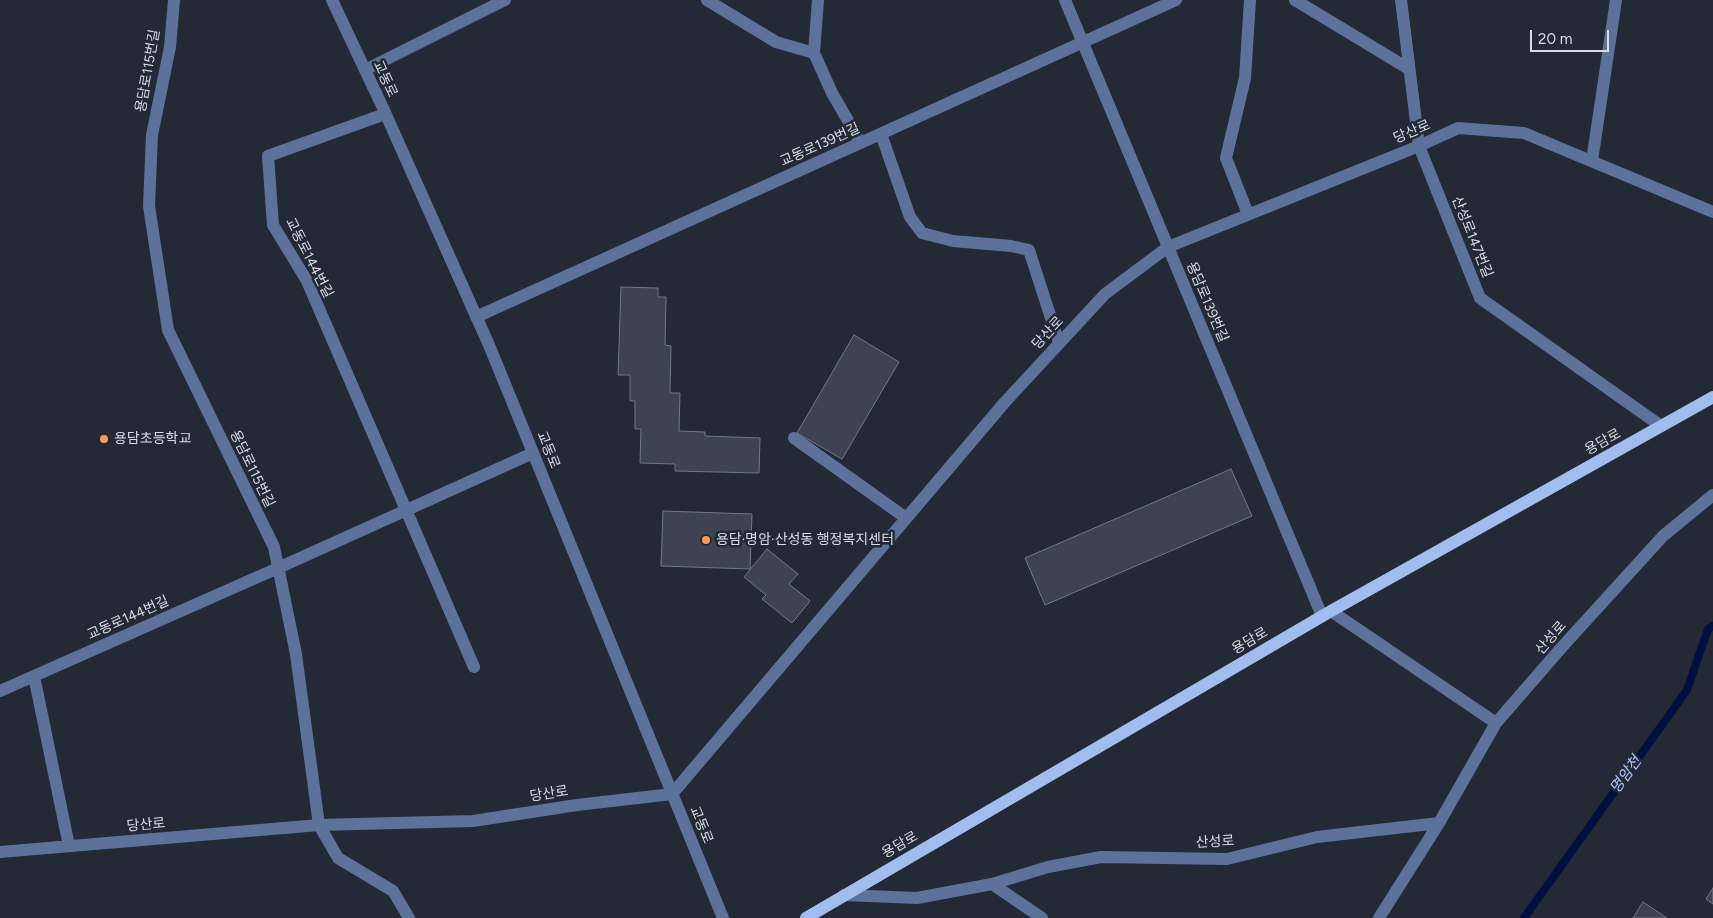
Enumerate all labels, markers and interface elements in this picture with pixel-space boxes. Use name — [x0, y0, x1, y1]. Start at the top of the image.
scale bar — [1533, 20, 1612, 52]
street label: 용담로115번길 — [132, 28, 164, 114]
text: 20 m — [1538, 30, 1572, 48]
street label: 교동로 — [369, 58, 401, 100]
street label: 당산로 — [1391, 117, 1433, 147]
street label: 교동로139번길 — [777, 120, 863, 170]
street label: 산성로147번길 — [1448, 194, 1496, 280]
street label: 교동로144번길 — [282, 215, 336, 301]
street label: 용담로139번길 — [1183, 259, 1231, 345]
street label: 당산로 — [1029, 313, 1067, 353]
street label: 용담로 — [1582, 425, 1624, 459]
street label: 용담로115번길 — [226, 428, 278, 510]
street label: 교동로 — [533, 429, 563, 471]
place label: 용담초등학교 — [114, 431, 191, 447]
marker: 용담초등학교 — [98, 433, 110, 445]
place label: 용담·명암·산성동 행정복지센터 — [716, 532, 894, 548]
marker: 용담·명암·산성동 행정복지센터 — [700, 534, 712, 546]
street label: 교동로144번길 — [85, 593, 171, 643]
street label: 산성로 — [1532, 618, 1570, 658]
street label: 용담로 — [1229, 624, 1271, 658]
water label: 명암천 — [1607, 753, 1645, 797]
street label: 당산로 — [529, 783, 569, 805]
street label: 교동로 — [686, 804, 716, 846]
street label: 당산로 — [126, 815, 166, 835]
street label: 용담로 — [879, 828, 921, 862]
street label: 산성로 — [1195, 833, 1235, 851]

